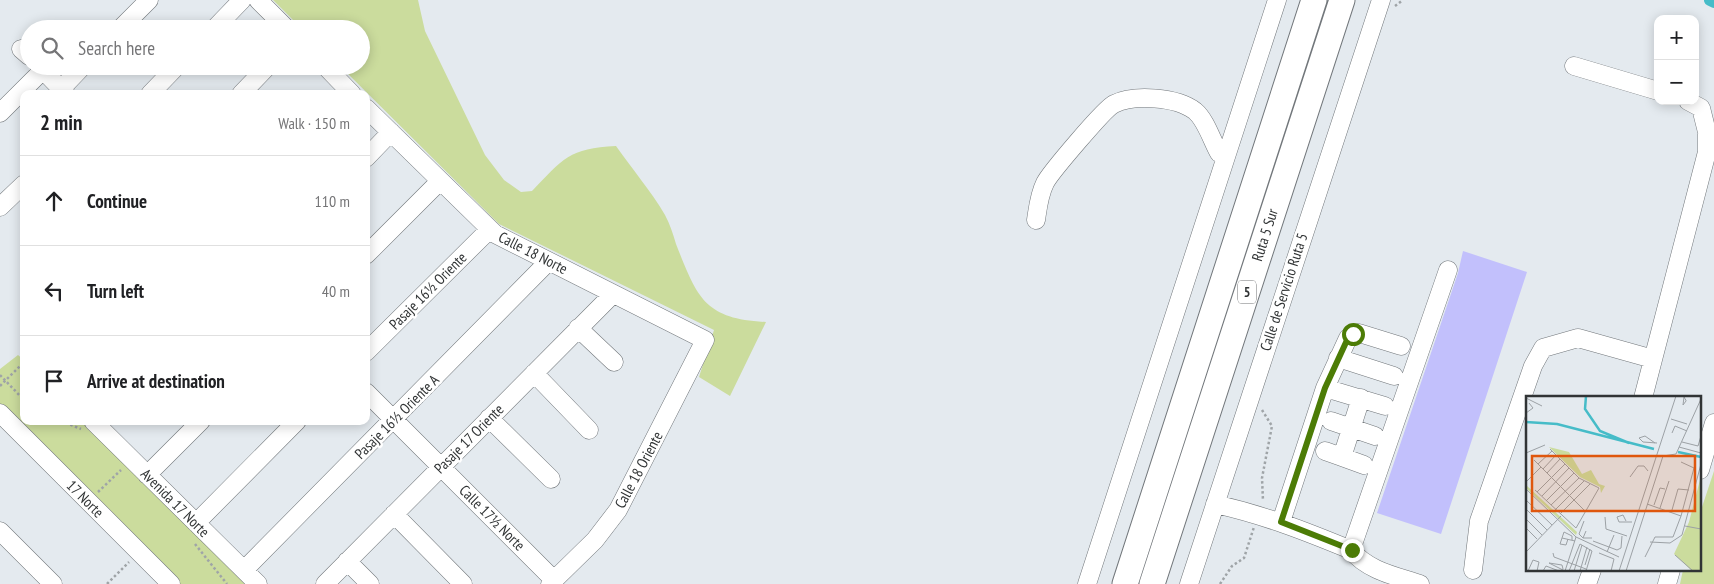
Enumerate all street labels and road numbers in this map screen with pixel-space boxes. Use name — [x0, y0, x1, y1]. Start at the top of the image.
street label: Ruta 5 Sur — [1247, 205, 1282, 263]
street label: Calle 18 Norte — [496, 227, 571, 278]
street label: Calle de Servicio Ruta 5 — [1256, 231, 1312, 353]
street label: Pasaje 16½ Oriente — [385, 248, 470, 333]
road number: 5 — [1238, 280, 1256, 304]
street label: Pasaje 16½ Oriente A — [350, 370, 443, 463]
street label: Pasaje 17 Oriente — [430, 400, 507, 477]
street label: Calle 18 Oriente — [610, 428, 667, 511]
street label: Avenida 17 Norte — [137, 464, 214, 541]
street label: 17 Norte — [63, 476, 108, 521]
street label: Calle 17½ Norte — [455, 481, 529, 555]

